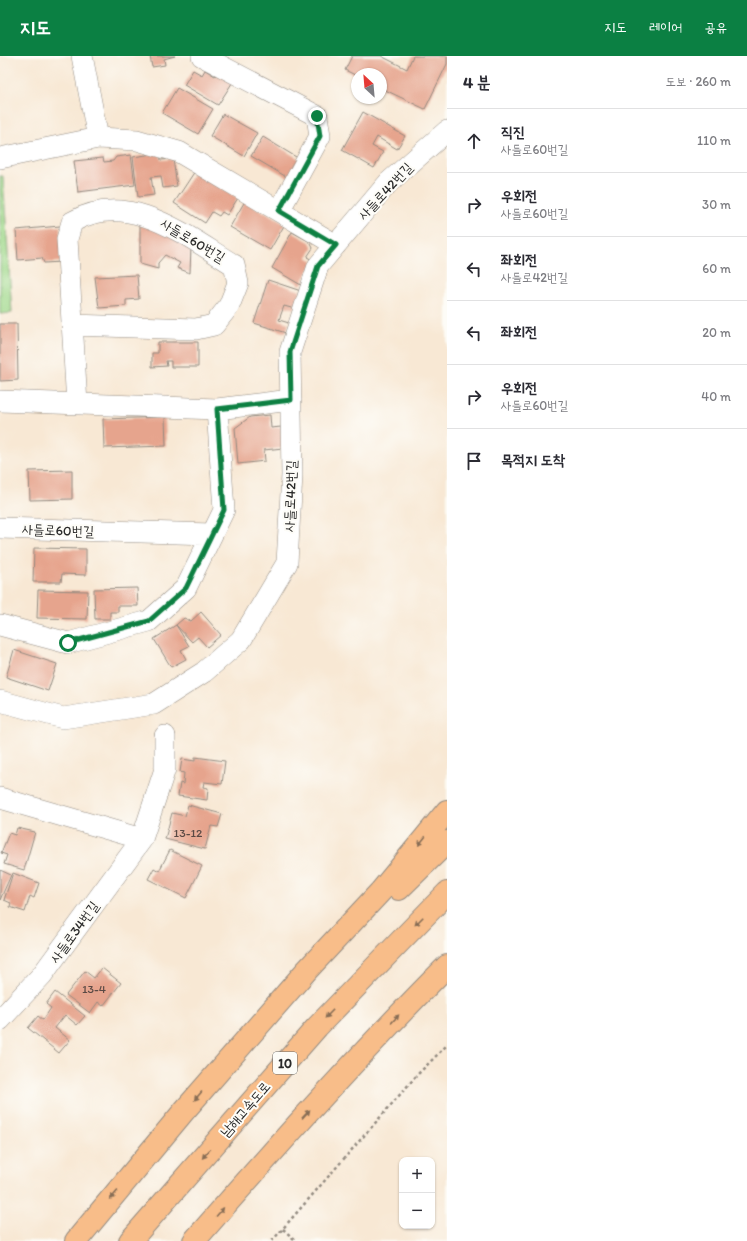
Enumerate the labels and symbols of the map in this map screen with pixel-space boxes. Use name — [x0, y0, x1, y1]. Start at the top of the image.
north arrow — [351, 68, 387, 104]
route end — [308, 107, 326, 125]
street label: 사들로42번길 — [355, 159, 417, 224]
street label: 사들로60번길 — [157, 215, 229, 267]
street label: 사들로42번길 — [281, 459, 300, 532]
street label: 사들로60번길 — [22, 521, 95, 540]
route start — [59, 634, 77, 652]
house number: 13-12 — [174, 826, 203, 840]
one-way arrow — [418, 835, 427, 846]
street label: 사들로34번길 — [46, 897, 103, 967]
one-way arrow — [415, 916, 424, 926]
house number: 13-4 — [82, 982, 106, 996]
one-way arrow — [324, 1009, 334, 1019]
one-way arrow — [390, 1014, 399, 1024]
road number: 10 — [273, 1052, 297, 1074]
street label: 남해고속도로 — [217, 1078, 274, 1140]
one-way arrow — [193, 1090, 202, 1101]
one-way arrow — [301, 1109, 311, 1119]
one-way arrow — [201, 1149, 211, 1159]
one-way arrow — [110, 1190, 119, 1201]
one-way arrow — [215, 1206, 224, 1217]

